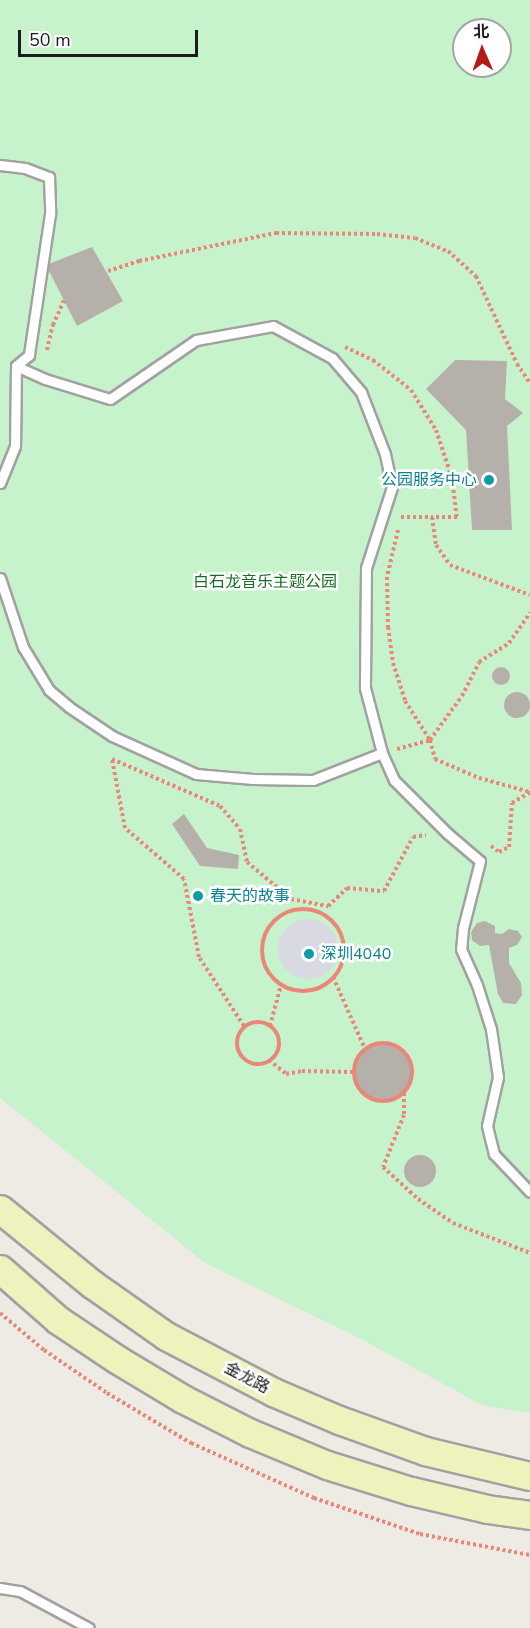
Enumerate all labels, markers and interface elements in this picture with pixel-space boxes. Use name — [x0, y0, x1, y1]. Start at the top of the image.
scale bar — [21, 18, 201, 56]
north arrow — [452, 18, 512, 78]
text: 北 — [473, 21, 490, 43]
text: 50 m — [29, 28, 71, 52]
place label: 公园服务中心 — [381, 470, 477, 490]
marker: 公园服务中心 — [482, 473, 496, 487]
park label: 白石龙音乐主题公园 — [193, 572, 337, 592]
place label: 春天的故事 — [210, 886, 290, 906]
marker: 春天的故事 — [191, 889, 205, 903]
place label: 深圳4040 — [321, 944, 391, 964]
marker: 深圳4040 — [302, 947, 316, 961]
street label: 金龙路 — [221, 1358, 273, 1398]

